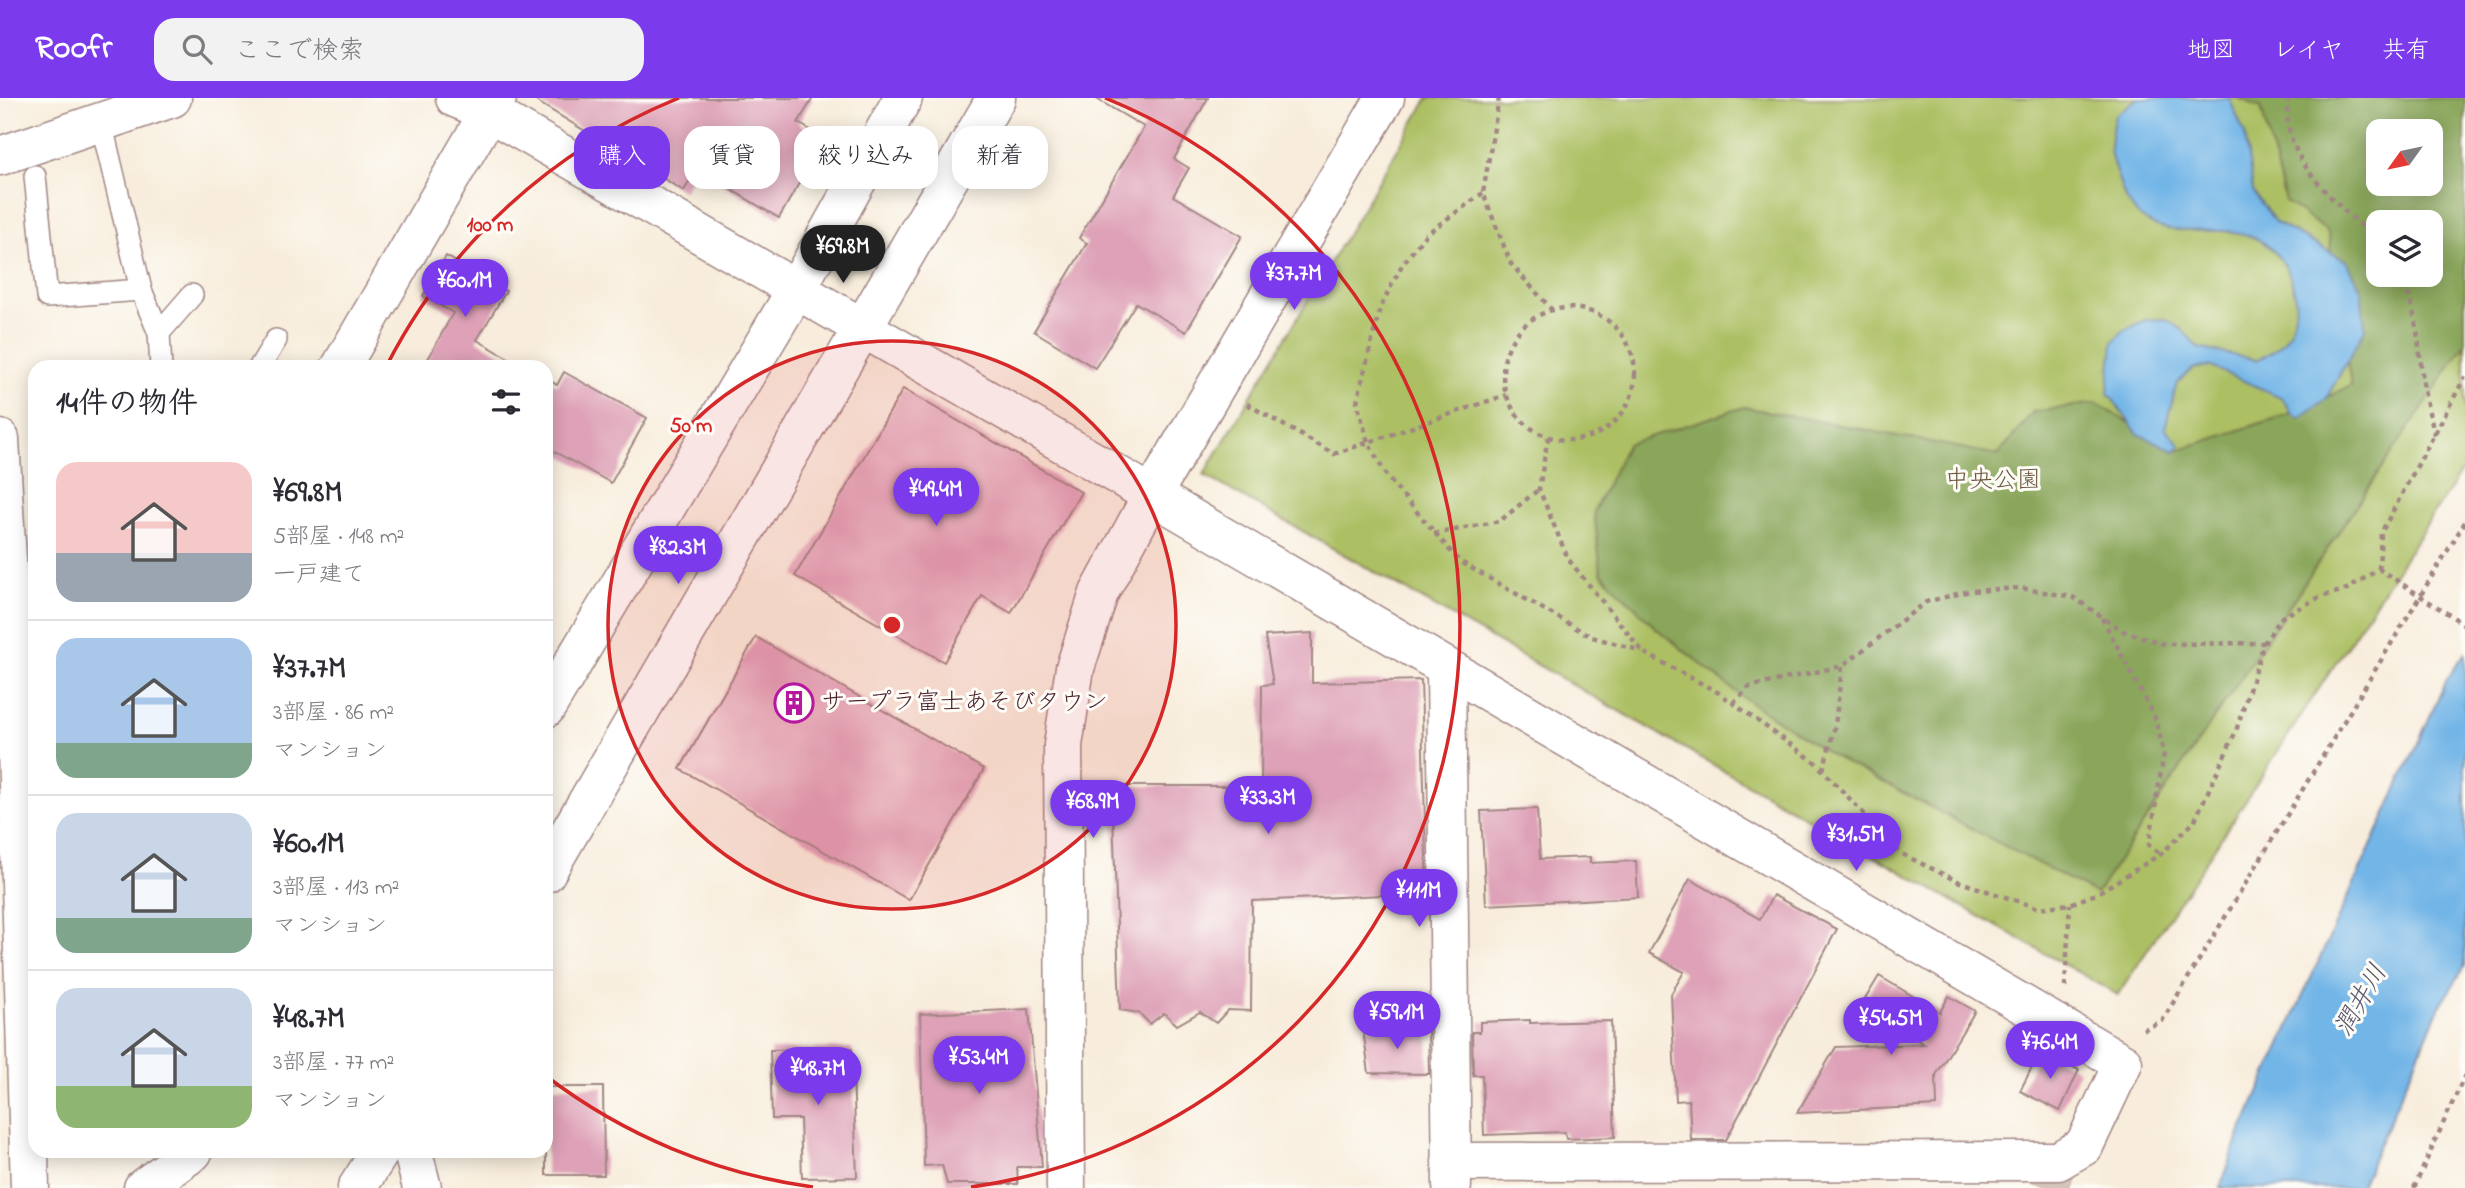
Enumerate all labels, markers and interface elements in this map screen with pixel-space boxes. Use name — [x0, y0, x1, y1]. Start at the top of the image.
search box — [154, 18, 644, 81]
text: Roofr — [35, 25, 112, 73]
icon: search — [178, 30, 216, 68]
text: ここで検索 — [234, 33, 364, 71]
text: 地図 — [2187, 34, 2235, 69]
text: レイヤ — [2273, 34, 2344, 69]
text: 共有 — [2382, 34, 2430, 69]
north arrow — [2366, 119, 2443, 196]
map controls — [2366, 119, 2443, 287]
chip: 購入 — [574, 126, 670, 189]
chip: 賃貸 — [684, 126, 780, 189]
chip: 絞り込み — [794, 126, 938, 189]
chip: 新着 — [952, 126, 1048, 189]
button: layers — [2366, 210, 2443, 287]
text: 100 m — [467, 211, 513, 241]
pin: ¥69.8M — [786, 226, 900, 285]
text: ¥69.8M — [816, 231, 870, 264]
pin: ¥37.7M — [1237, 252, 1351, 312]
text: ¥37.7M — [1266, 258, 1322, 291]
pin: ¥60.1M — [408, 260, 522, 319]
text: ¥60.1M — [438, 265, 493, 298]
text: 14件の物件 — [56, 383, 198, 427]
icon: filters — [487, 383, 525, 421]
text: 50 m — [670, 412, 712, 442]
park label: 中央公園 — [1945, 464, 2041, 499]
pin: ¥49.4M — [879, 468, 993, 528]
text: ¥69.8M — [273, 472, 343, 516]
text: ¥49.4M — [909, 474, 963, 507]
icon: home — [112, 490, 196, 574]
text: 5部屋 · 148 m² — [273, 521, 404, 554]
pin: ¥82.3M — [621, 526, 735, 586]
text: ¥82.3M — [649, 532, 707, 565]
text: 一戸建て — [273, 559, 365, 592]
centre of rings — [880, 613, 904, 637]
text: ¥37.7M — [273, 648, 346, 692]
icon: home — [112, 666, 196, 750]
building icon: サープラ富士あそびタウン — [773, 682, 815, 724]
place label: サープラ富士あそびタウン — [821, 686, 1108, 721]
text: 3部屋 · 86 m² — [273, 697, 394, 730]
text: マンション — [273, 735, 387, 768]
pin: ¥33.3M — [1211, 776, 1325, 836]
pin: ¥68.9M — [1036, 780, 1150, 840]
text: ¥33.3M — [1240, 782, 1296, 815]
text: ¥68.9M — [1066, 786, 1120, 819]
pin: ¥31.5M — [1799, 814, 1913, 873]
text: ¥31.5M — [1827, 819, 1885, 852]
text: ¥60.1M — [273, 823, 345, 867]
icon: home — [112, 841, 196, 925]
pin: ¥111M — [1370, 870, 1468, 929]
text: 3部屋 · 113 m² — [273, 872, 399, 905]
text: ¥111M — [1397, 875, 1441, 908]
text: マンション — [273, 910, 387, 943]
water label: 潤井川 — [2326, 958, 2398, 1044]
pin: ¥59.1M — [1340, 992, 1454, 1051]
text: ¥59.1M — [1369, 997, 1425, 1030]
text: ¥48.7M — [273, 998, 345, 1042]
pin: ¥54.5M — [1834, 998, 1948, 1057]
text: ¥54.5M — [1859, 1003, 1923, 1036]
icon: home — [112, 1016, 196, 1100]
pin: ¥76.4M — [1993, 1021, 2107, 1081]
text: ¥76.4M — [2022, 1027, 2078, 1060]
pin: ¥53.4M — [922, 1037, 1036, 1096]
text: ¥53.4M — [949, 1042, 1009, 1075]
text: 3部屋 · 77 m² — [273, 1047, 394, 1080]
pin: ¥48.7M — [761, 1048, 875, 1107]
text: ¥48.7M — [790, 1053, 846, 1086]
text: マンション — [273, 1085, 387, 1118]

